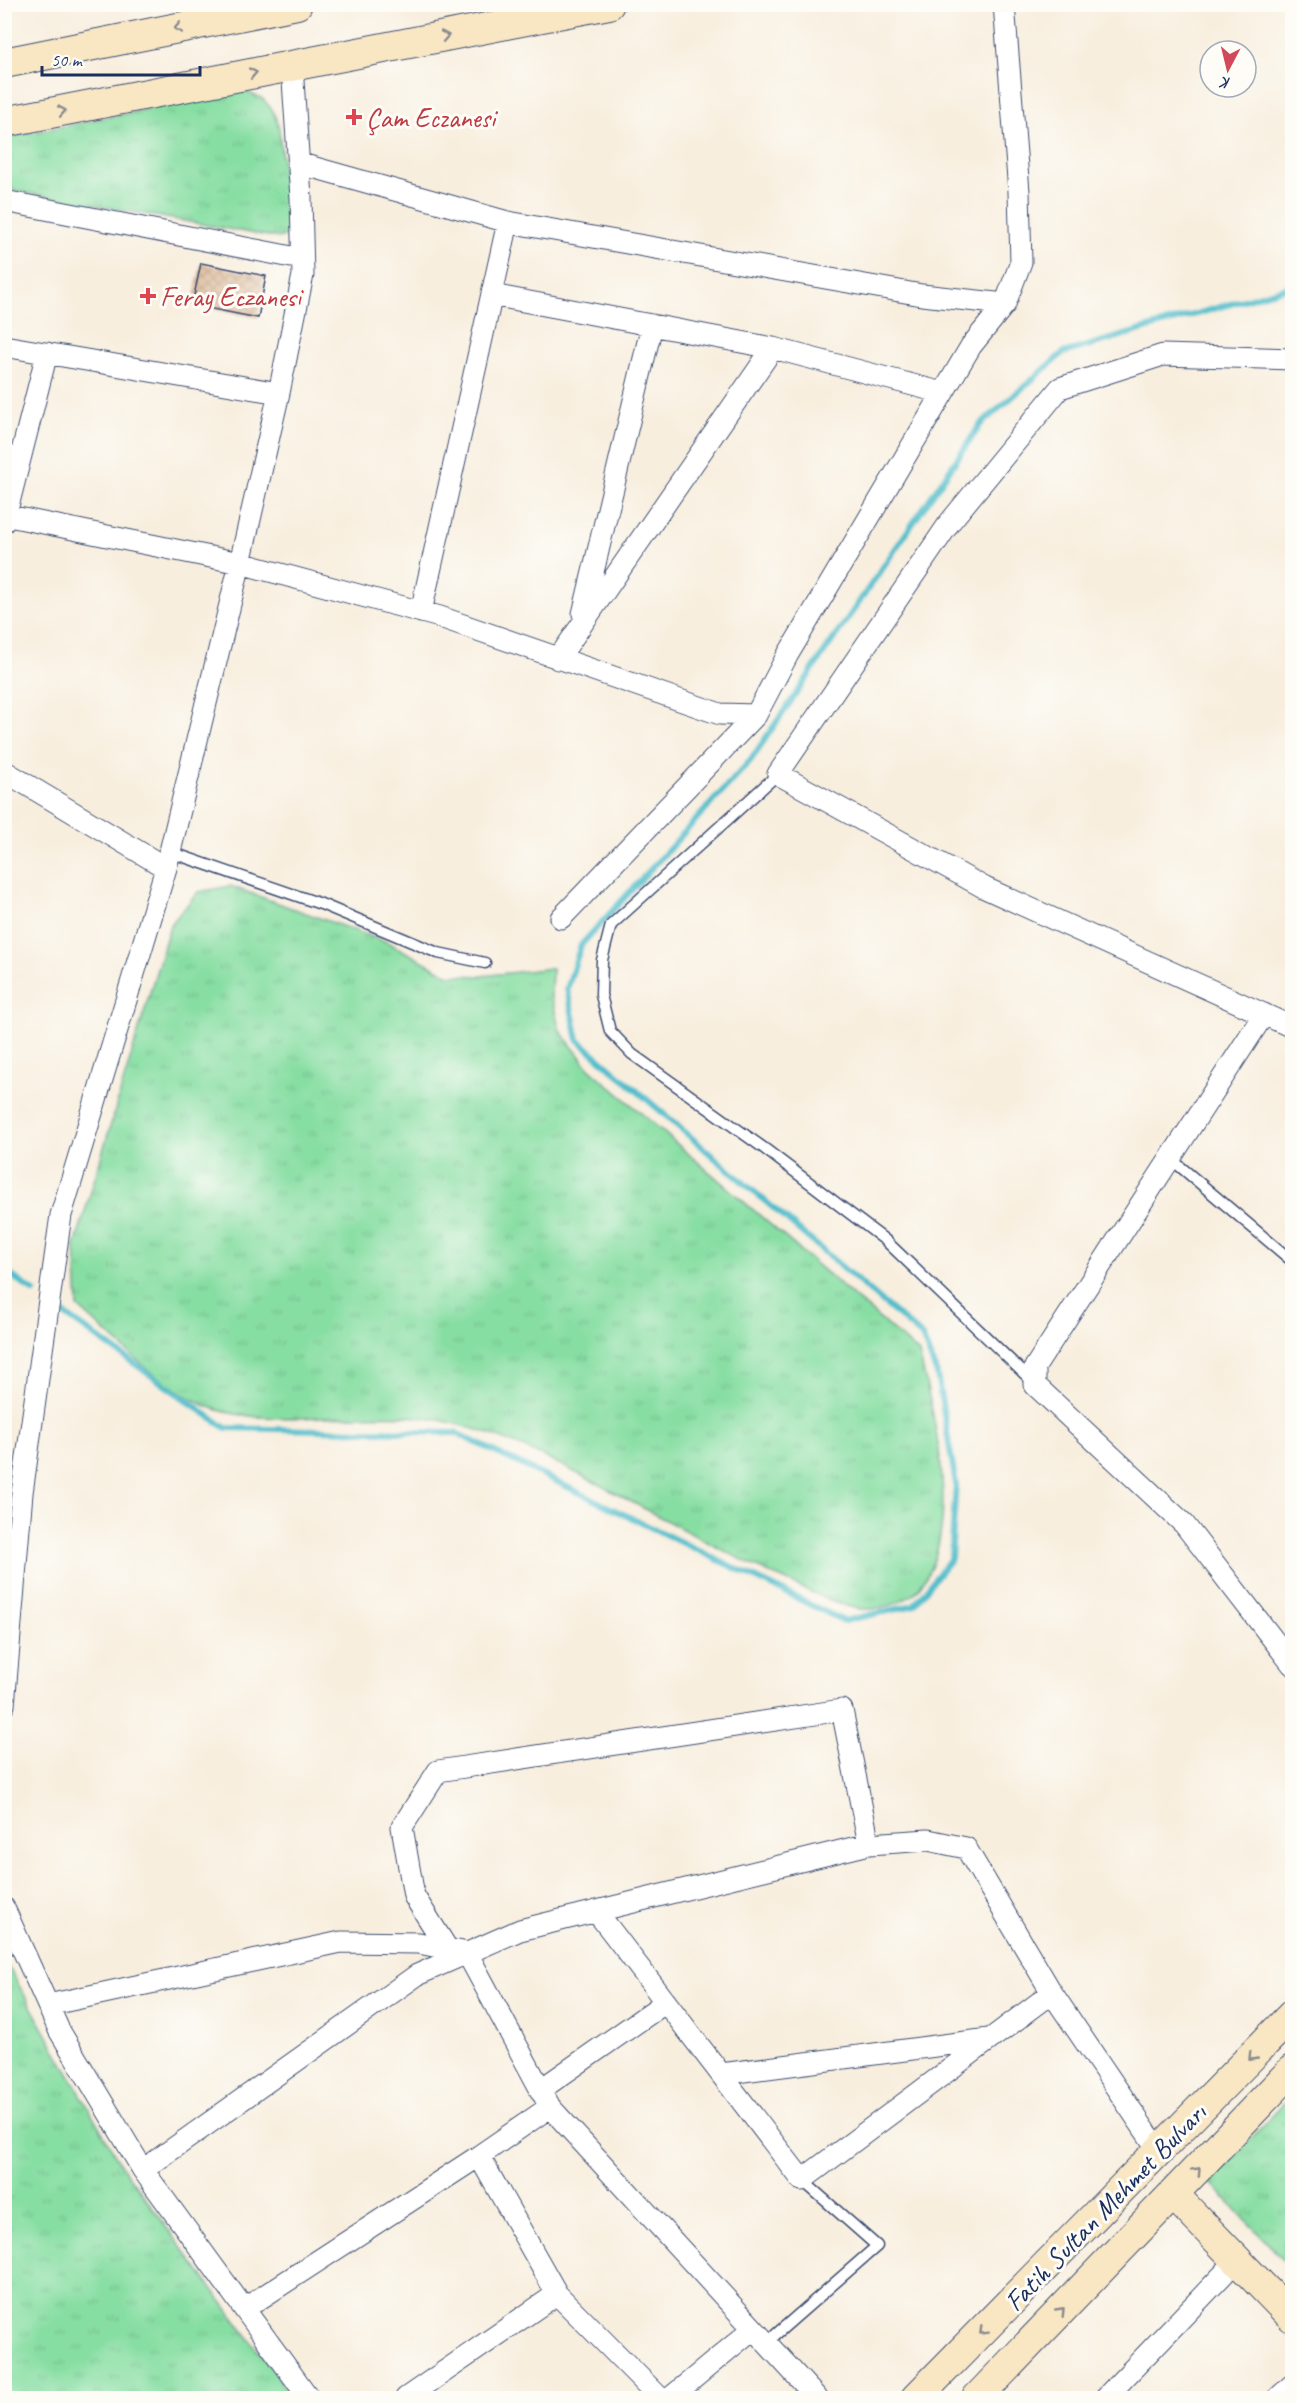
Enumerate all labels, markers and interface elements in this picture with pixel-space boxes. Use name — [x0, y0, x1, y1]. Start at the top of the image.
one-way arrow — [173, 21, 183, 34]
one-way arrow — [439, 30, 449, 43]
scale bar — [42, 39, 200, 77]
north arrow — [1198, 39, 1258, 99]
text: 50 m — [51, 49, 84, 71]
one-way arrow — [248, 67, 258, 80]
text: K — [1217, 72, 1232, 93]
place label: Çam Eczanesi — [366, 100, 499, 136]
one-way arrow — [57, 105, 67, 118]
marker: Çam Eczanesi — [347, 110, 361, 124]
place label: Feray Eczanesi — [160, 279, 305, 314]
marker: Feray Eczanesi — [141, 289, 155, 303]
one-way arrow — [1248, 2049, 1259, 2060]
street label: Fatih Sultan Mehmet Bulvarı — [997, 2094, 1215, 2318]
one-way arrow — [1189, 2167, 1200, 2178]
one-way arrow — [1054, 2308, 1065, 2318]
one-way arrow — [979, 2323, 990, 2334]

